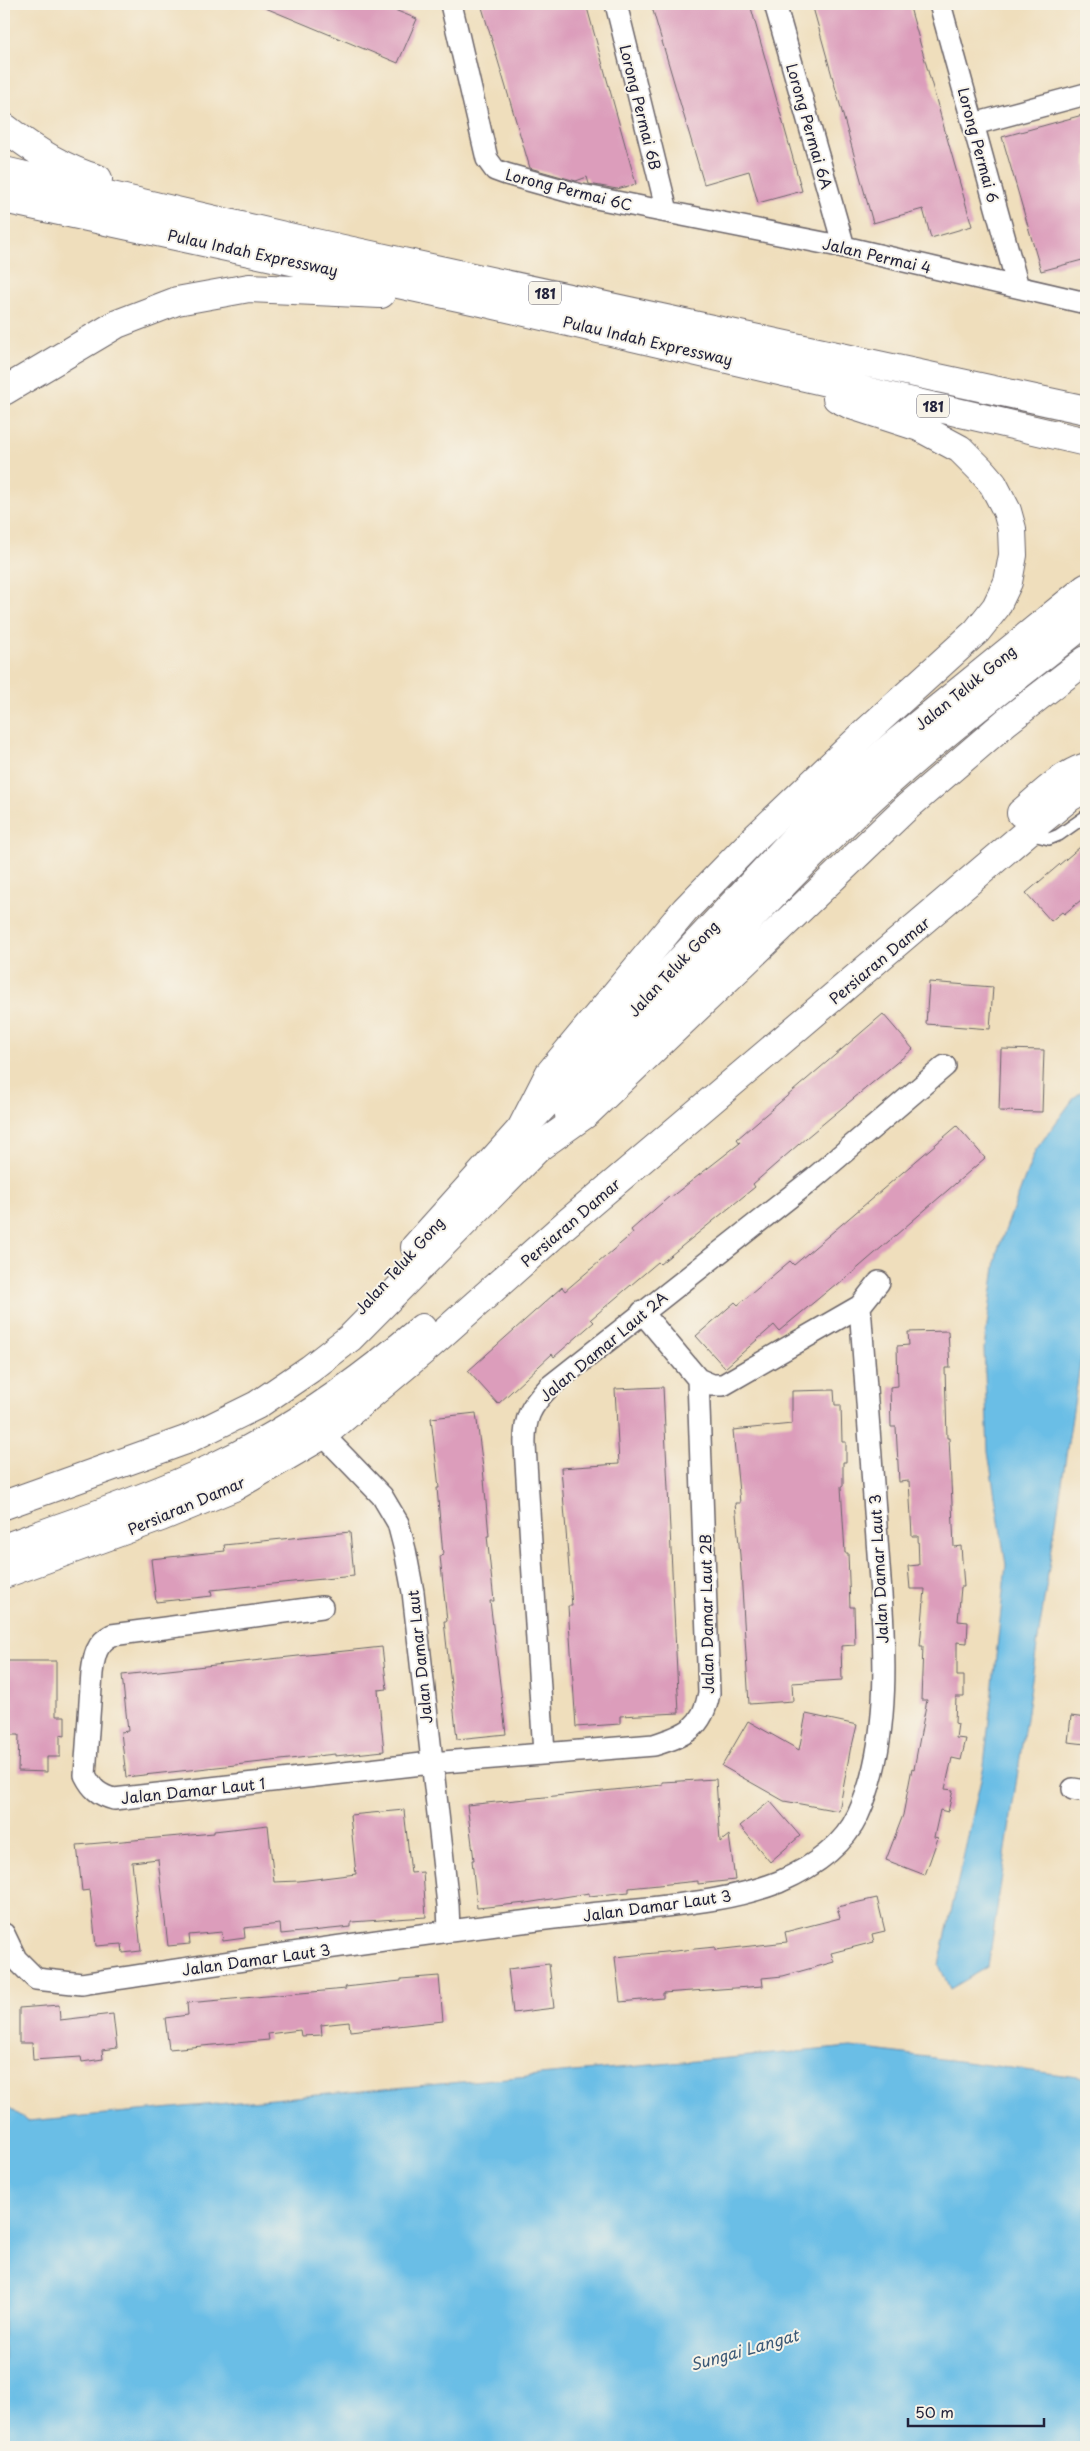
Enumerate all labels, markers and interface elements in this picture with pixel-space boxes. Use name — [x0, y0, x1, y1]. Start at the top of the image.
street label: Lorong Permai 6B — [614, 42, 668, 172]
street label: Lorong Permai 6A — [781, 60, 839, 192]
street label: Lorong Permai 6 — [953, 85, 1005, 205]
street label: Lorong Permai 6C — [503, 162, 635, 216]
street label: Pulau Indah Expressway — [166, 223, 340, 281]
street label: Jalan Permai 4 — [820, 231, 934, 279]
road number: 181 — [529, 282, 561, 304]
street label: Pulau Indah Expressway — [561, 309, 735, 371]
road number: 181 — [917, 394, 949, 418]
street label: Jalan Teluk Gong — [909, 639, 1021, 735]
street label: Persiaran Damar — [824, 911, 935, 1009]
street label: Jalan Teluk Gong — [622, 914, 724, 1022]
street label: Persiaran Damar — [515, 1172, 625, 1272]
street label: Jalan Teluk Gong — [349, 1211, 449, 1319]
street label: Jalan Damar Laut 2A — [534, 1285, 672, 1407]
street label: Persiaran Damar — [124, 1470, 249, 1540]
street label: Jalan Damar Laut 3 — [863, 1494, 893, 1644]
street label: Jalan Damar Laut 2B — [693, 1534, 719, 1694]
street label: Jalan Damar Laut — [401, 1589, 437, 1725]
street label: Jalan Damar Laut 1 — [120, 1771, 266, 1809]
street label: Jalan Damar Laut 3 — [581, 1883, 733, 1927]
street label: Jalan Damar Laut 3 — [180, 1937, 332, 1981]
water label: Sungai Langat — [687, 2321, 803, 2376]
scale bar — [908, 2396, 1044, 2428]
text: 50 m — [915, 2400, 954, 2423]

